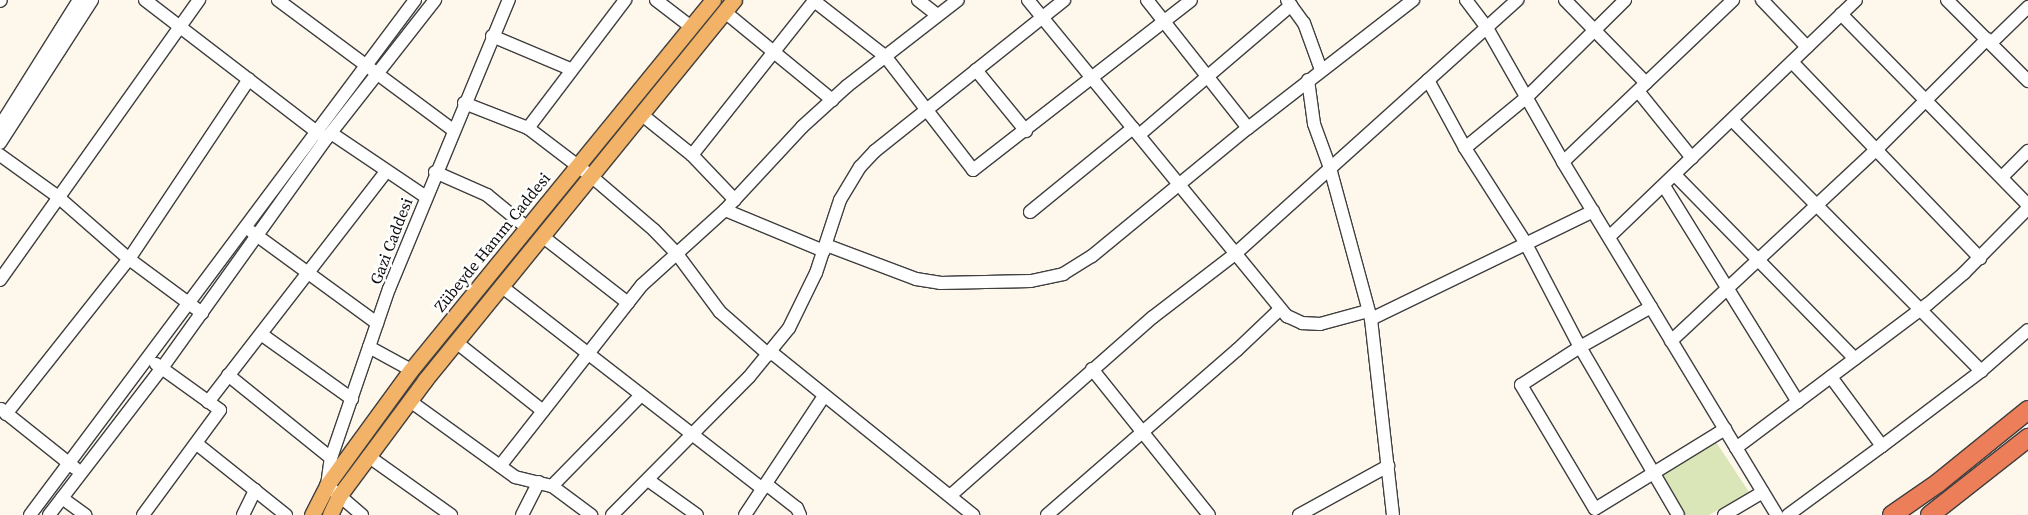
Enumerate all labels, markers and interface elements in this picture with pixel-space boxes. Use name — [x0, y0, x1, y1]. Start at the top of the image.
street label: Zübeyde Hanım Caddesi — [430, 169, 554, 315]
street label: Gazi Caddesi — [366, 195, 416, 287]

